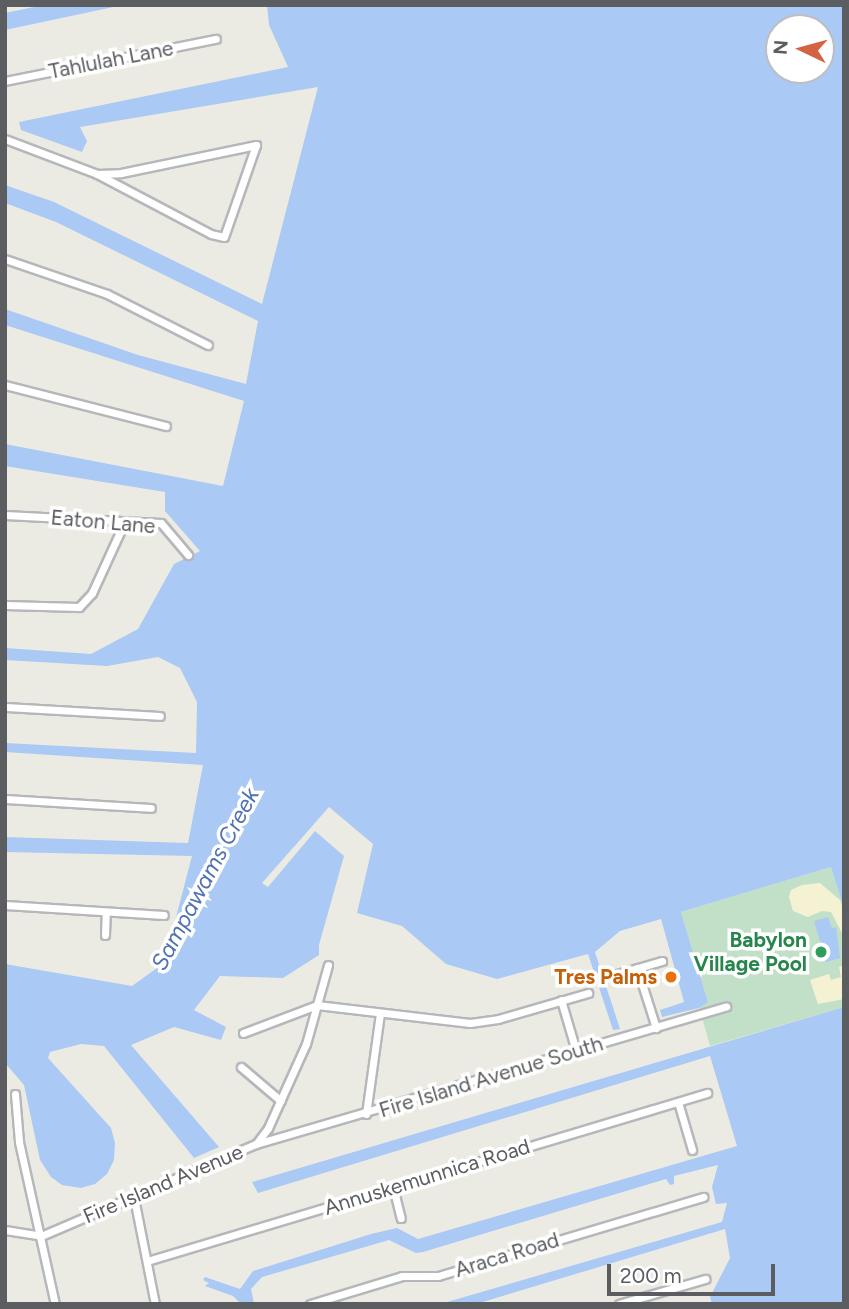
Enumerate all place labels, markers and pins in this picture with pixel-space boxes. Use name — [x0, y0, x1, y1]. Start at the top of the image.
place label: Babylon Village Pool — [694, 927, 807, 977]
marker: Babylon Village Pool — [813, 944, 829, 960]
place label: Tres Palms — [554, 964, 657, 990]
marker: Tres Palms — [663, 969, 679, 985]

